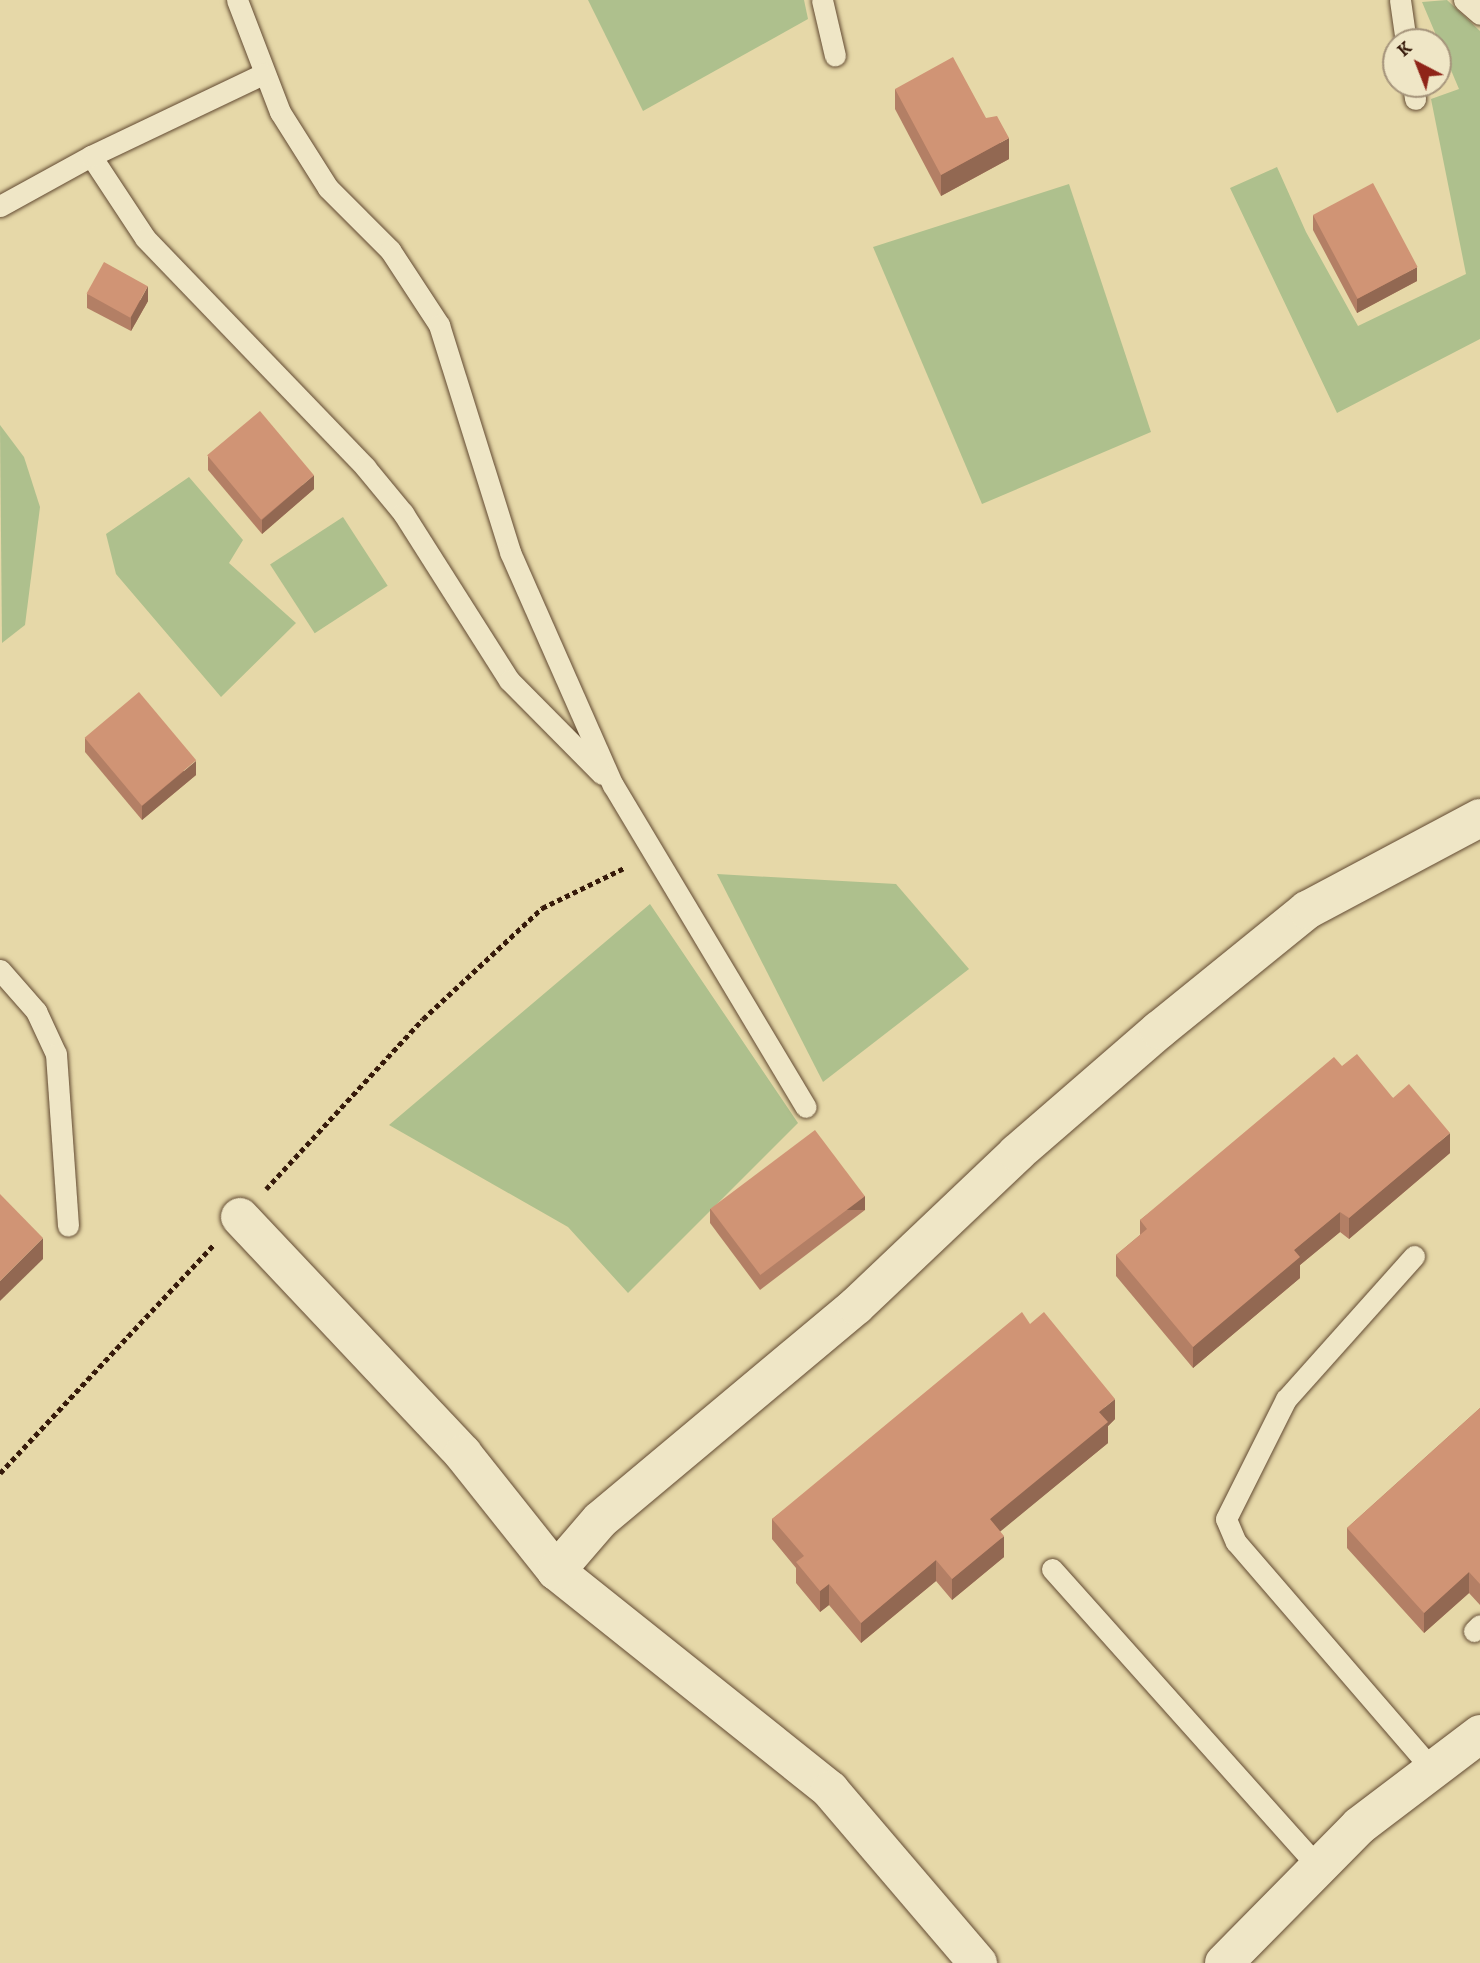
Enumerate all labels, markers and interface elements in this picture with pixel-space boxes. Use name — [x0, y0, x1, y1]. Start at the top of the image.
north arrow — [1382, 28, 1452, 98]
text: K — [1391, 35, 1418, 63]

